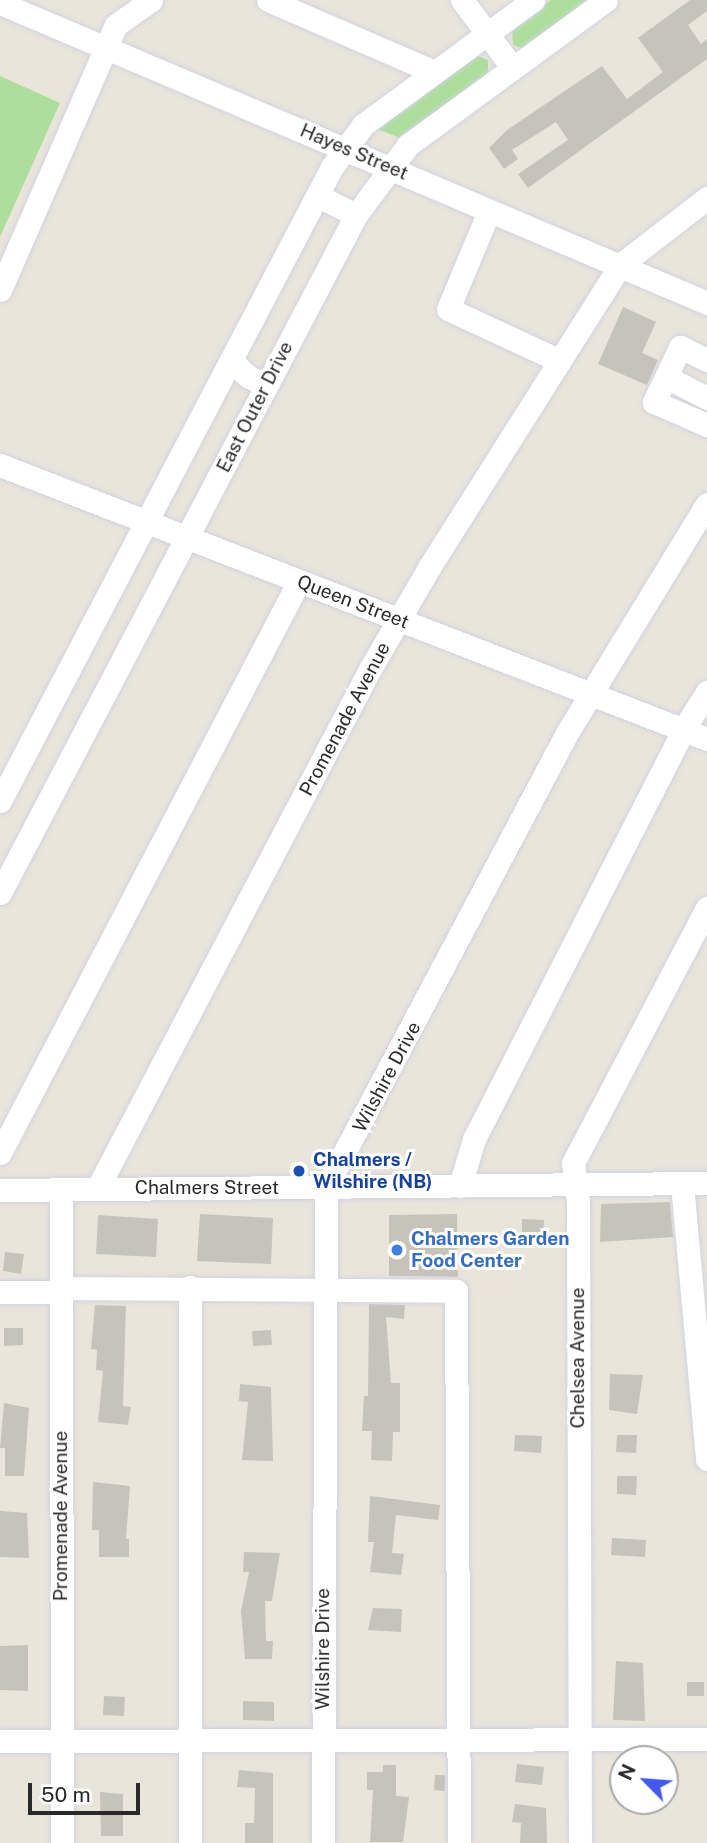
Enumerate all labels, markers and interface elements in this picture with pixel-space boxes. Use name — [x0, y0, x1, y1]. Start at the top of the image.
street label: Hayes Street — [297, 119, 411, 185]
street label: East Outer Drive — [212, 338, 298, 476]
street label: Queen Street — [294, 570, 412, 634]
street label: Promenade Avenue — [295, 638, 395, 800]
street label: Wilshire Drive — [348, 1018, 426, 1136]
place label: Chalmers / Wilshire (NB) — [313, 1149, 433, 1193]
marker: Chalmers / Wilshire (NB) — [291, 1163, 307, 1179]
street label: Chalmers Street — [135, 1177, 279, 1199]
place label: Chalmers Garden Food Center — [411, 1228, 570, 1272]
marker: Chalmers Garden Food Center — [389, 1242, 405, 1258]
street label: Chelsea Avenue — [567, 1288, 589, 1428]
street label: Promenade Avenue — [50, 1431, 72, 1601]
street label: Wilshire Drive — [312, 1588, 334, 1710]
north arrow — [609, 1745, 679, 1815]
text: N — [614, 1761, 640, 1783]
scale bar — [32, 1770, 144, 1814]
text: 50 m — [41, 1782, 91, 1807]

